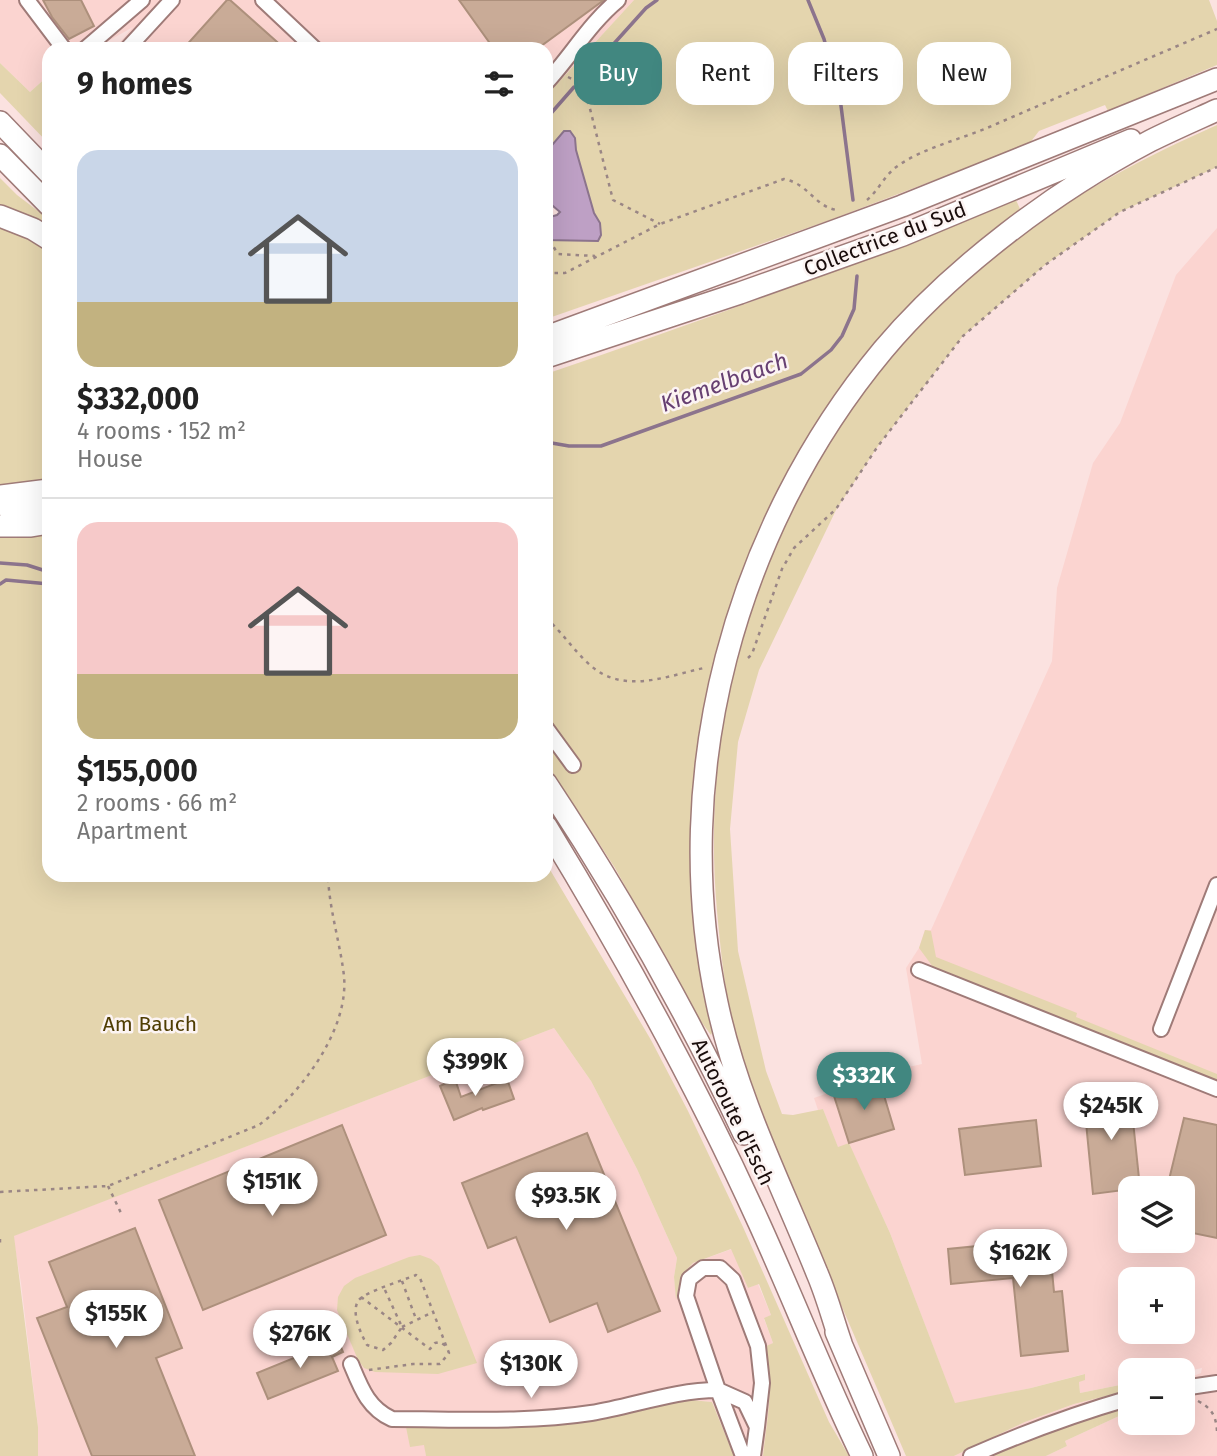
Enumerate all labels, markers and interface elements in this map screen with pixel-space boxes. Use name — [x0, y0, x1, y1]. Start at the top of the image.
chip: Buy — [574, 42, 662, 105]
chip: Rent — [676, 42, 774, 105]
chip: Filters — [788, 42, 903, 105]
chip: New — [917, 42, 1011, 105]
icon: filters — [480, 65, 518, 103]
text: 9 homes — [77, 66, 192, 102]
icon: home — [235, 196, 361, 322]
street label: Collectrice du Sud — [800, 196, 970, 282]
water label: Kiemelbaach — [657, 346, 791, 418]
text: $332,000 — [77, 381, 199, 417]
text: 4 rooms · 152 m² — [77, 417, 246, 445]
text: House — [77, 445, 143, 473]
icon: home — [235, 568, 361, 694]
text: $155,000 — [77, 753, 198, 789]
text: 2 rooms · 66 m² — [77, 789, 237, 817]
text: Apartment — [77, 817, 187, 845]
park label: Am Bauch — [103, 1011, 197, 1037]
street label: Autoroute d'Esch — [686, 1034, 780, 1190]
pin: $399K — [426, 1038, 524, 1098]
text: $399K — [443, 1047, 507, 1075]
pin: $332K — [815, 1052, 913, 1112]
text: $332K — [833, 1061, 895, 1089]
pin: $245K — [1062, 1082, 1160, 1142]
text: $245K — [1079, 1091, 1143, 1119]
pin: $151K — [223, 1158, 321, 1218]
text: $151K — [243, 1167, 301, 1195]
pin: $93.5K — [509, 1172, 623, 1232]
map controls — [1118, 1176, 1195, 1435]
button: layers — [1118, 1176, 1195, 1253]
text: $93.5K — [531, 1181, 601, 1209]
pin: $162K — [971, 1230, 1069, 1289]
text: $162K — [989, 1238, 1051, 1266]
button: + — [1118, 1267, 1195, 1344]
pin: $155K — [67, 1290, 165, 1350]
text: $155K — [85, 1299, 147, 1327]
pin: $276K — [251, 1310, 349, 1370]
text: $276K — [269, 1319, 331, 1347]
pin: $130K — [482, 1340, 580, 1400]
text: $130K — [500, 1349, 562, 1377]
button: − — [1118, 1358, 1195, 1435]

